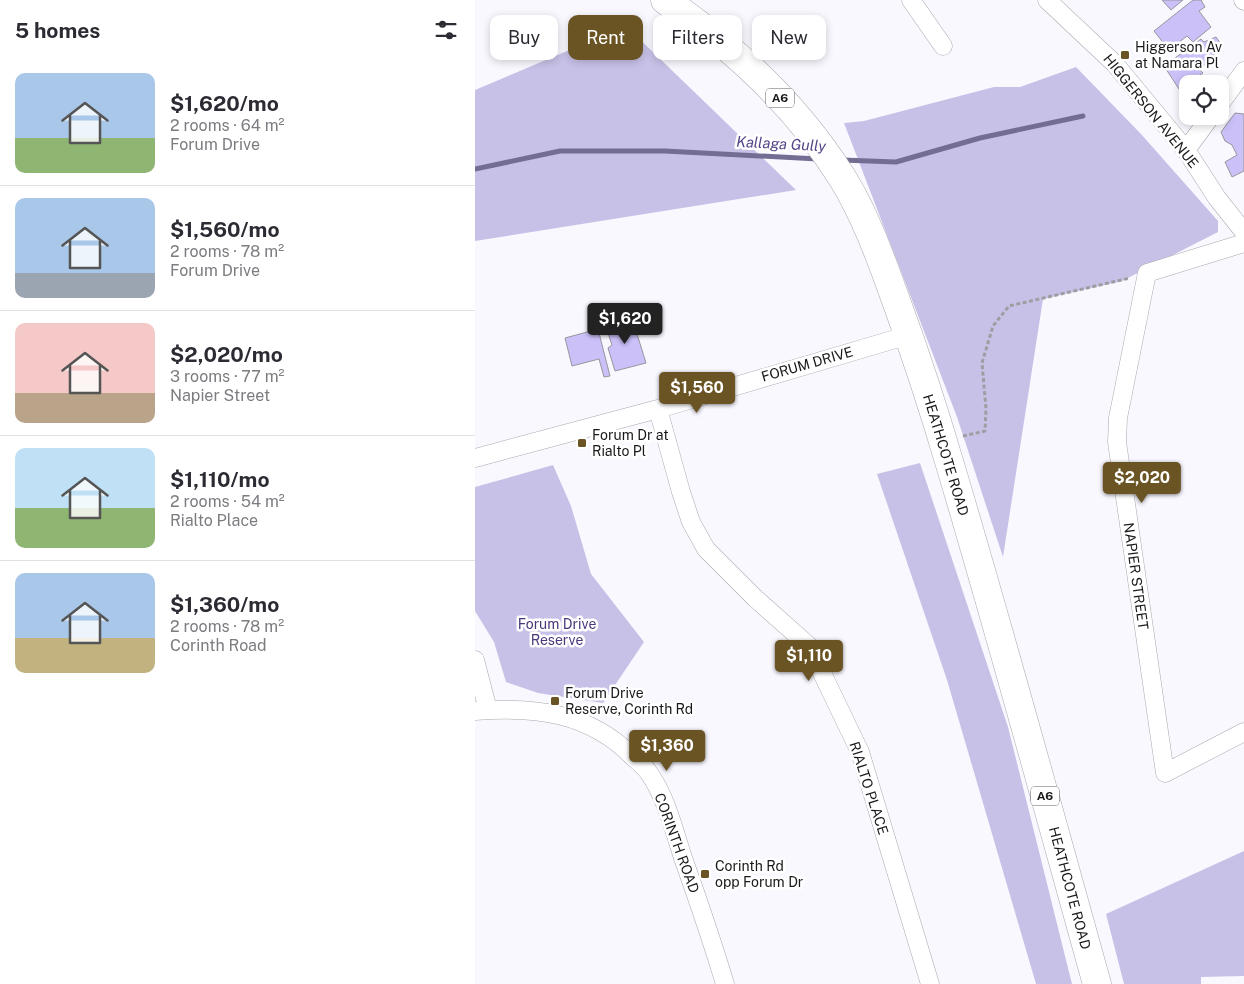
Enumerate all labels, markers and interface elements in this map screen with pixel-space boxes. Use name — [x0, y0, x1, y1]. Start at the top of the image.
chip: Buy — [490, 15, 558, 60]
chip: Rent — [568, 15, 643, 60]
chip: Filters — [653, 15, 742, 60]
chip: New — [752, 15, 826, 60]
icon: filters — [432, 16, 460, 44]
text: 5 homes — [15, 18, 100, 43]
place label: Higgerson Av at Namara Pl — [1135, 39, 1222, 71]
marker: Higgerson Av at Namara Pl — [1119, 49, 1131, 61]
street label: HIGGERSON AVENUE — [1100, 51, 1202, 171]
map controls — [1179, 75, 1229, 125]
button: locate — [1179, 75, 1229, 125]
road number: A6 — [766, 89, 794, 108]
text: $1,620/mo — [170, 91, 279, 116]
icon: home — [55, 93, 115, 153]
text: 2 rooms · 64 m² — [170, 116, 284, 135]
water label: Kallaga Gully — [736, 133, 827, 154]
text: Forum Drive — [170, 135, 260, 154]
text: $1,560/mo — [170, 217, 280, 242]
icon: home — [55, 218, 115, 278]
text: 2 rooms · 78 m² — [170, 242, 284, 261]
text: Forum Drive — [170, 261, 260, 280]
pin: $1,620 — [584, 302, 666, 345]
text: $1,620 — [598, 309, 652, 328]
text: $2,020/mo — [170, 342, 283, 367]
icon: home — [55, 343, 115, 403]
street label: FORUM DRIVE — [759, 343, 855, 385]
text: 3 rooms · 77 m² — [170, 367, 284, 386]
pin: $1,560 — [656, 372, 738, 414]
text: $1,560 — [670, 378, 724, 397]
text: Napier Street — [170, 386, 270, 405]
street label: HEATHCOTE ROAD — [920, 392, 972, 518]
place label: Forum Dr at Rialto Pl — [592, 427, 669, 459]
marker: Forum Dr at Rialto Pl — [576, 437, 588, 449]
pin: $2,020 — [1101, 462, 1183, 504]
text: $1,110/mo — [170, 467, 270, 492]
icon: home — [55, 468, 115, 528]
text: $2,020 — [1114, 468, 1170, 487]
text: 2 rooms · 54 m² — [170, 492, 285, 511]
text: Rialto Place — [170, 511, 258, 530]
street label: NAPIER STREET — [1121, 521, 1151, 631]
text: $1,360/mo — [170, 592, 279, 617]
icon: home — [55, 593, 115, 653]
park label: Forum Drive Reserve — [518, 616, 596, 648]
text: 2 rooms · 78 m² — [170, 617, 284, 636]
text: Corinth Road — [170, 636, 266, 655]
pin: $1,110 — [768, 640, 850, 682]
text: $1,110 — [786, 646, 832, 665]
place label: Forum Drive Reserve, Corinth Rd — [565, 685, 693, 717]
marker: Forum Drive Reserve, Corinth Rd — [549, 695, 561, 707]
pin: $1,360 — [626, 730, 708, 772]
text: $1,360 — [640, 736, 694, 755]
street label: RIALTO PLACE — [846, 739, 892, 837]
road number: A6 — [1031, 786, 1059, 806]
street label: CORINTH ROAD — [652, 791, 702, 895]
street label: HEATHCOTE ROAD — [1046, 825, 1094, 951]
place label: Corinth Rd opp Forum Dr — [715, 858, 803, 890]
marker: Corinth Rd opp Forum Dr — [699, 868, 711, 880]

